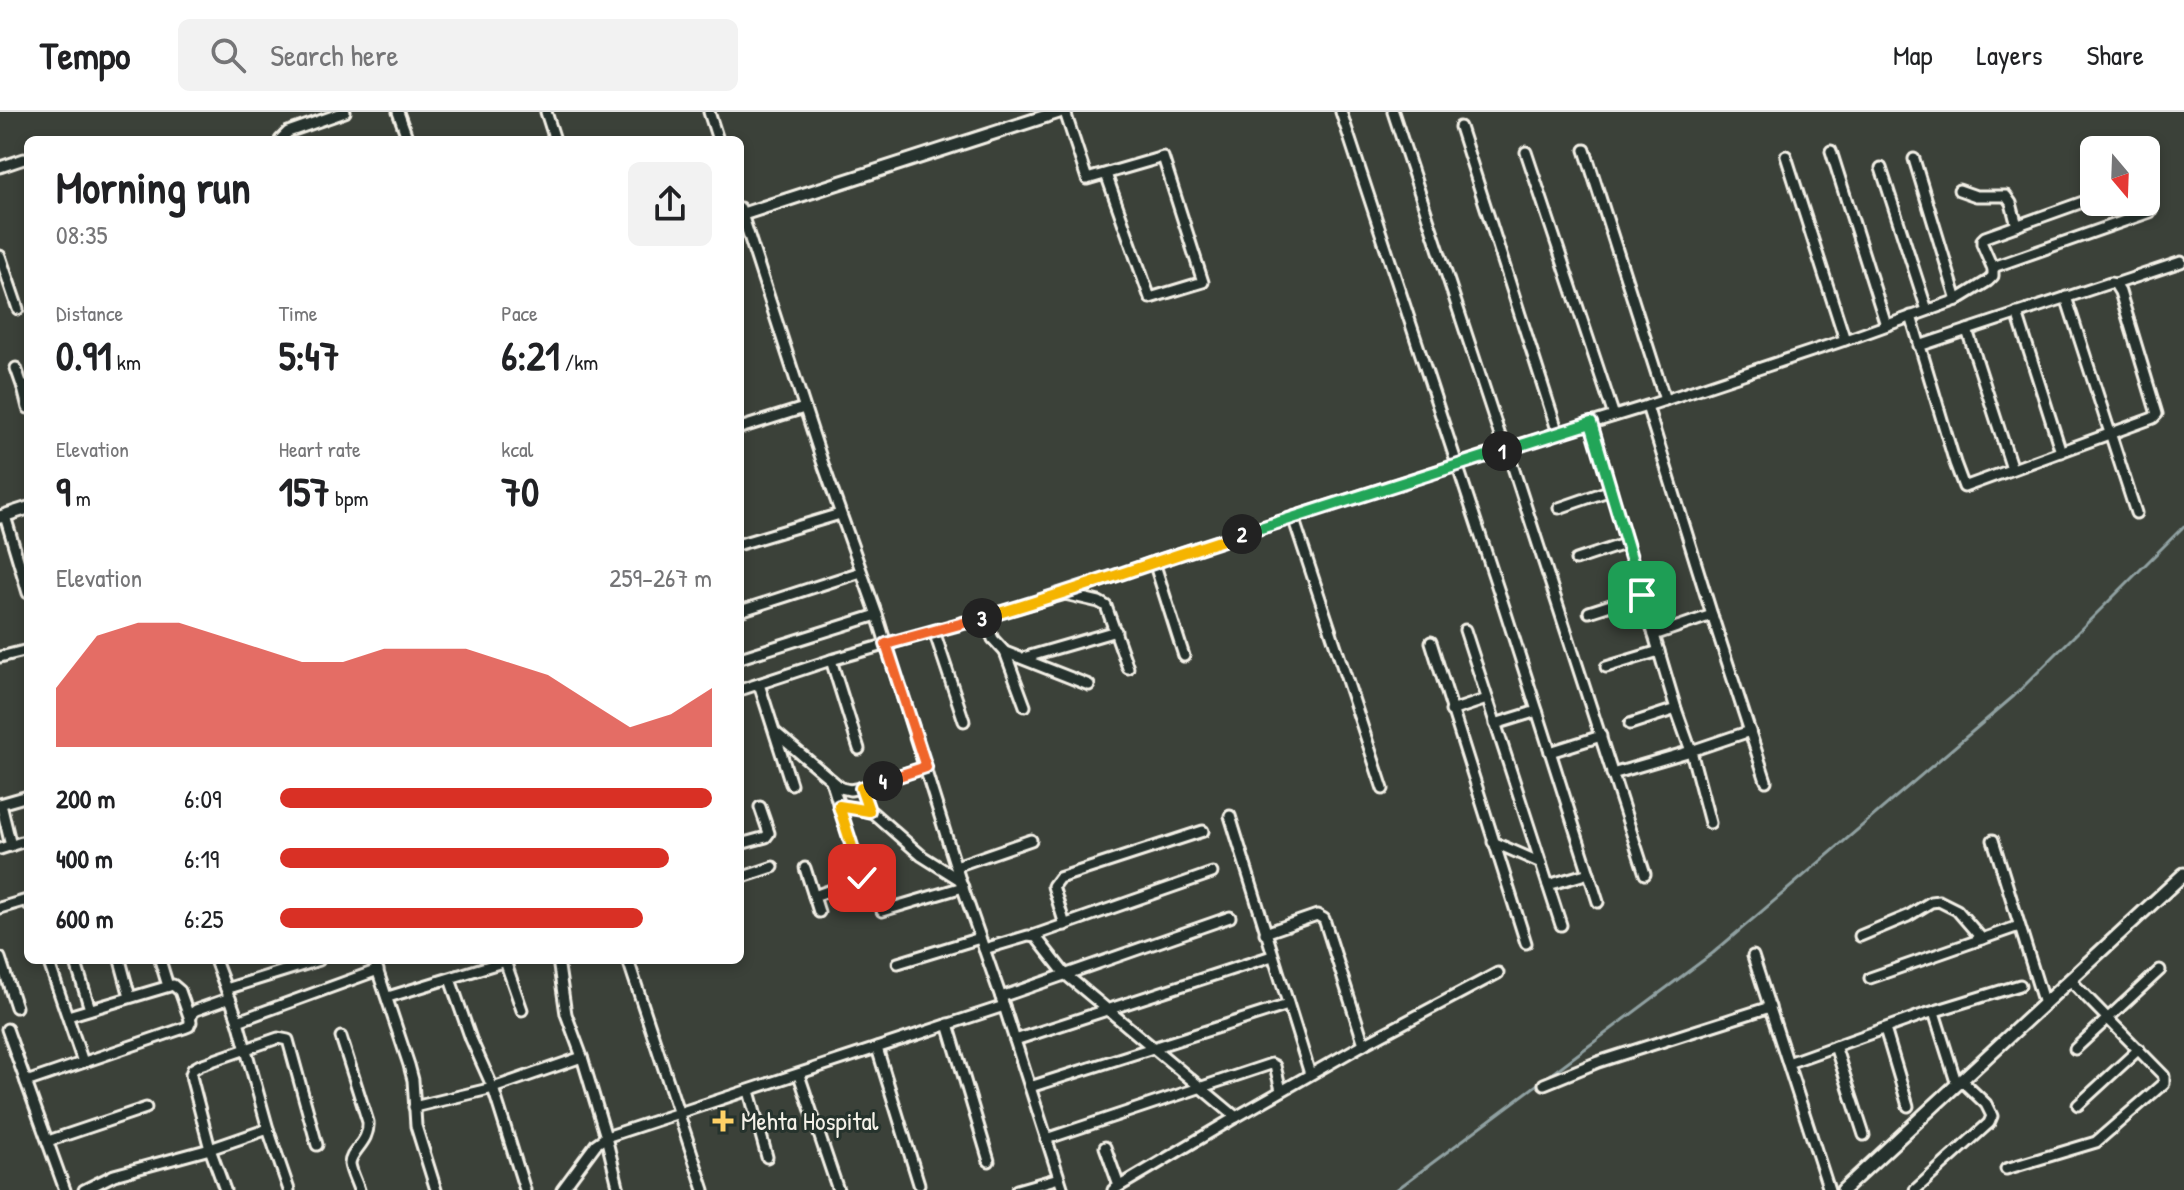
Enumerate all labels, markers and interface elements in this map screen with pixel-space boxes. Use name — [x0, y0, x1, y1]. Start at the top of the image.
search box — [178, 19, 738, 91]
text: Tempo — [40, 29, 130, 81]
icon: search — [206, 33, 250, 77]
text: Search here — [270, 35, 399, 75]
text: Map — [1893, 36, 1933, 74]
text: Layers — [1977, 36, 2042, 74]
text: Share — [2086, 36, 2144, 74]
north arrow — [2080, 136, 2160, 216]
map controls — [2080, 136, 2160, 216]
text: Morning run — [56, 157, 251, 217]
button: share — [628, 162, 712, 246]
text: 08:35 — [56, 217, 108, 252]
text: Distance — [56, 298, 123, 328]
text: Time — [279, 298, 318, 328]
text: Pace — [501, 298, 538, 328]
text: 0.91 — [56, 328, 112, 382]
text: 5:47 — [279, 328, 340, 382]
text: 6:21 — [501, 328, 560, 382]
text: km — [112, 347, 141, 377]
text: /km — [560, 347, 598, 377]
pin: 1 — [1482, 431, 1522, 471]
text: Elevation — [56, 434, 129, 464]
text: Heart rate — [279, 434, 361, 464]
text: kcal — [501, 434, 533, 464]
text: 1 — [1498, 436, 1506, 466]
text: 9 — [56, 464, 71, 518]
text: 157 — [279, 464, 330, 518]
text: 70 — [501, 464, 539, 518]
text: m — [71, 483, 91, 513]
text: bpm — [330, 483, 368, 513]
pin: 2 — [1222, 514, 1262, 554]
text: 2 — [1237, 519, 1247, 549]
text: Elevation — [56, 560, 142, 595]
text: 259–267 m — [609, 560, 712, 595]
pin — [1608, 561, 1676, 629]
icon: arrive — [1620, 573, 1664, 617]
pin: 3 — [962, 598, 1002, 638]
text: 3 — [977, 603, 987, 633]
pin: 4 — [863, 761, 903, 801]
text: 4 — [879, 766, 887, 796]
text: 200 m — [56, 781, 115, 816]
text: 6:09 — [184, 781, 222, 816]
text: 400 m — [56, 841, 113, 876]
text: 6:19 — [184, 841, 219, 876]
pin — [828, 844, 896, 912]
icon: check — [840, 856, 884, 900]
text: 600 m — [56, 901, 113, 936]
text: 6:25 — [184, 901, 224, 936]
place label: Mehta Hospital — [741, 1103, 879, 1138]
marker: Mehta Hospital — [712, 1110, 734, 1132]

